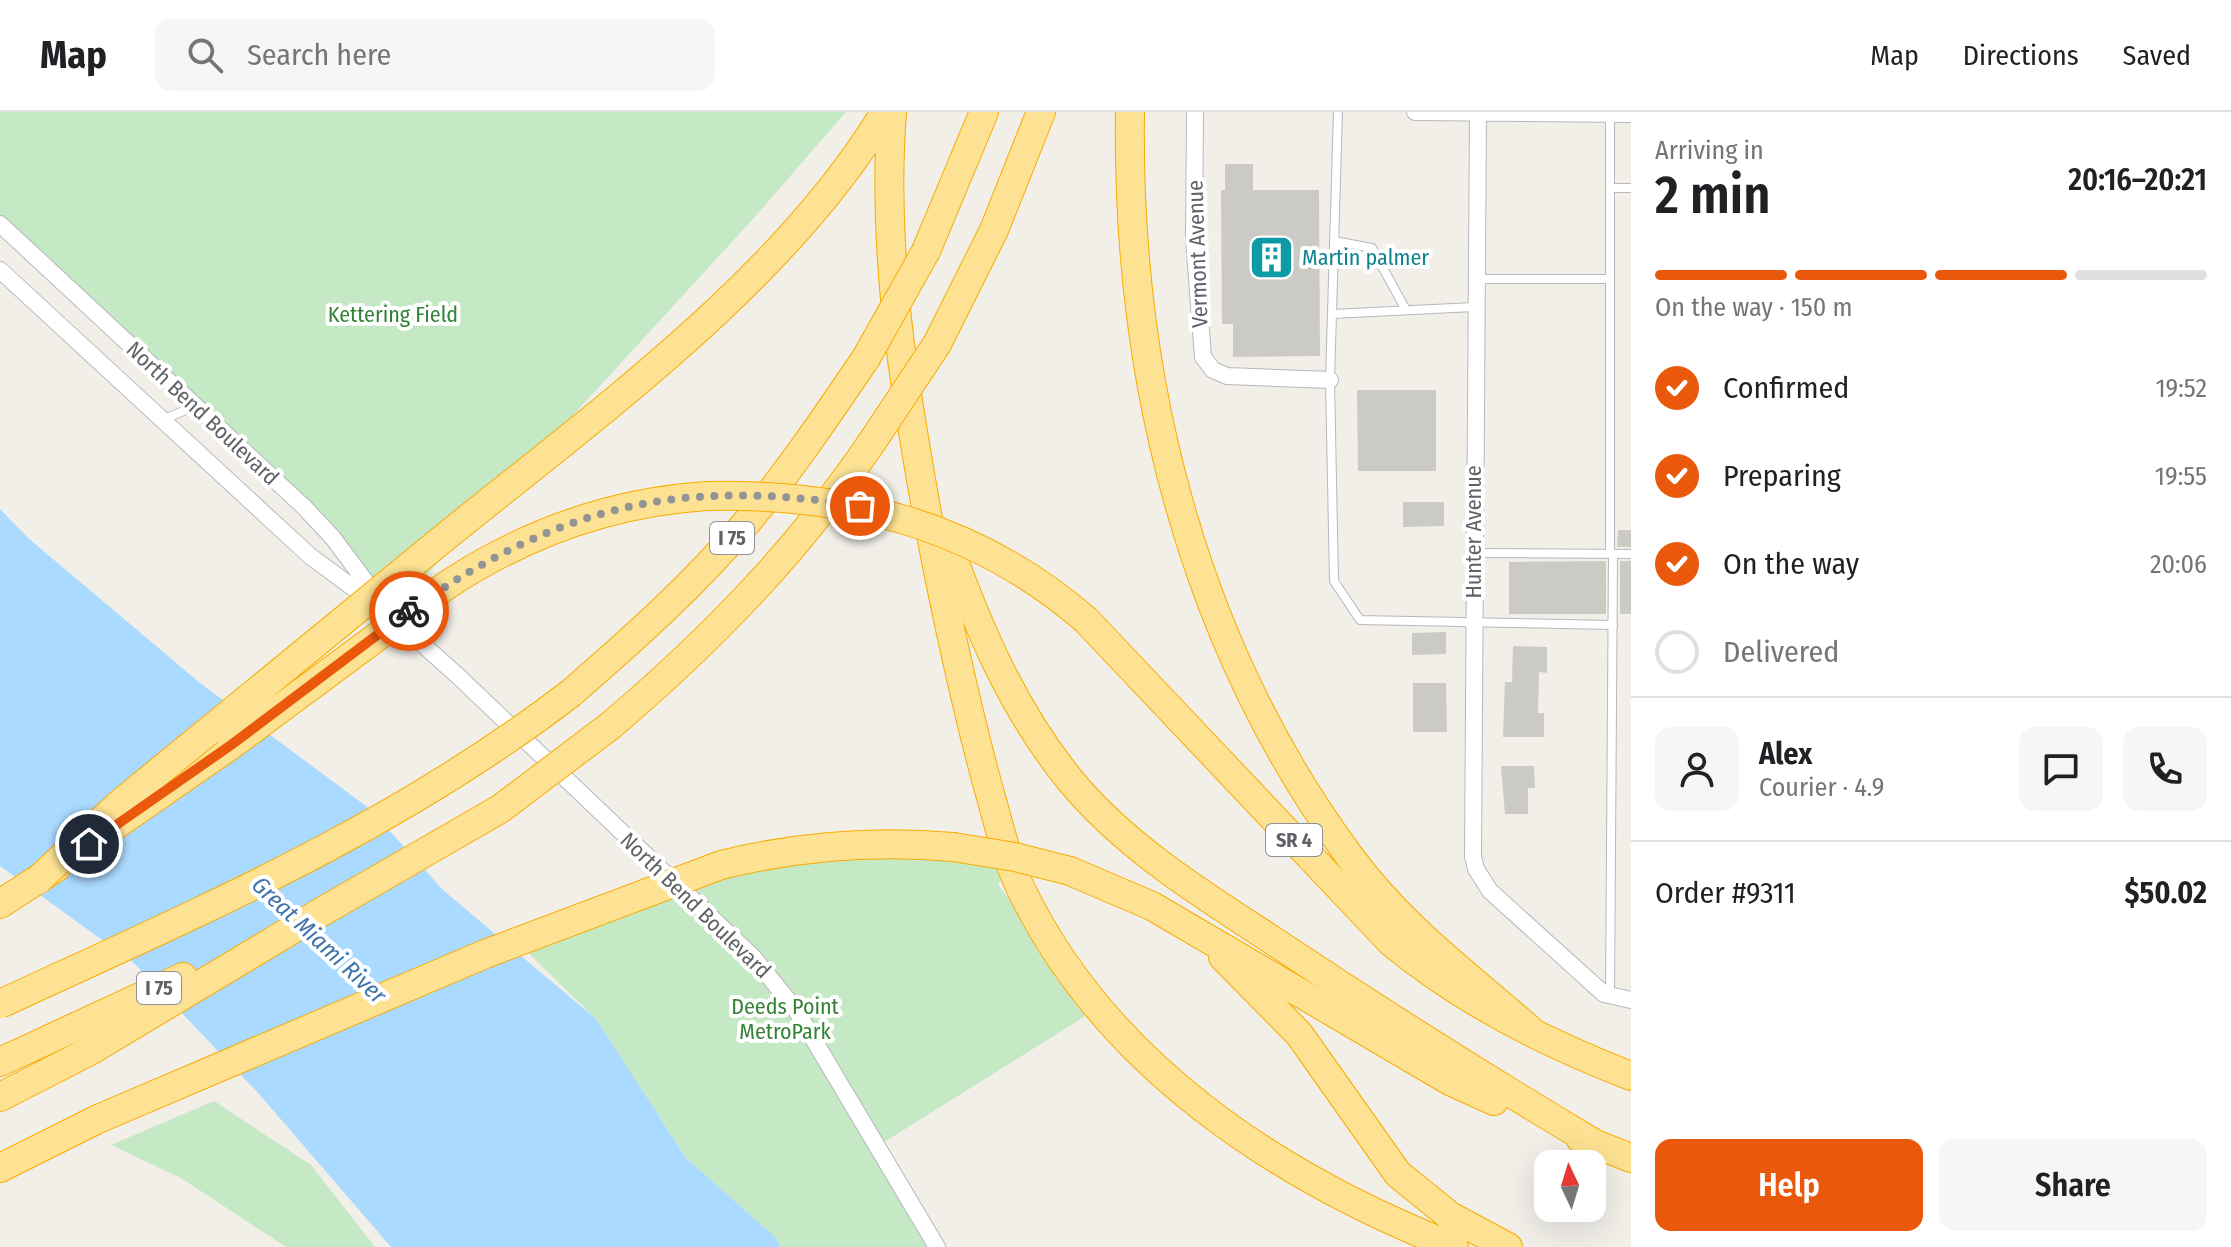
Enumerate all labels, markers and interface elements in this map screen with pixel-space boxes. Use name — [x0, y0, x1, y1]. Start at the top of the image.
search box — [155, 19, 715, 91]
text: Map — [40, 32, 107, 78]
icon: search — [183, 33, 227, 77]
text: Search here — [247, 37, 391, 73]
text: Map — [1870, 39, 1919, 72]
text: Directions — [1963, 39, 2079, 72]
text: Saved — [2123, 39, 2191, 72]
text: Arriving in — [1655, 135, 1764, 166]
text: 20:16–20:21 — [2068, 162, 2207, 198]
text: 2 min — [1655, 164, 1771, 227]
street label: Vermont Avenue — [1181, 180, 1214, 328]
building icon: Martin palmer — [1247, 233, 1295, 281]
place label: Martin palmer — [1302, 244, 1429, 271]
text: On the way · 150 m — [1655, 292, 1852, 323]
park label: Kettering Field — [328, 301, 458, 328]
street label: North Bend Boulevard — [121, 336, 285, 491]
icon: check — [1655, 366, 1699, 410]
text: Confirmed — [1723, 370, 1849, 406]
text: 19:52 — [2155, 373, 2207, 404]
icon: check — [1655, 454, 1699, 498]
text: Preparing — [1723, 458, 1841, 494]
text: 19:55 — [2155, 461, 2207, 492]
street label: Hunter Avenue — [1460, 465, 1487, 599]
pin — [826, 472, 894, 540]
icon: bag — [838, 484, 882, 528]
road number: I 75 — [710, 522, 754, 554]
icon: check — [1655, 542, 1699, 586]
text: On the way — [1723, 546, 1859, 582]
text: 20:06 — [2150, 549, 2207, 580]
courier — [369, 571, 449, 651]
icon: bike — [387, 589, 431, 633]
text: Delivered — [1723, 634, 1839, 670]
button: person — [1655, 727, 1739, 811]
button: chat — [2019, 727, 2103, 811]
button: phone — [2123, 727, 2207, 811]
text: Alex — [1759, 736, 1812, 772]
text: Courier · 4.9 — [1759, 772, 1884, 803]
pin — [55, 810, 123, 878]
icon: home — [67, 822, 111, 866]
road number: SR 4 — [1266, 824, 1322, 856]
street label: North Bend Boulevard — [615, 827, 777, 984]
water label: Great Miami River — [246, 871, 392, 1010]
text: Order #9311 — [1655, 875, 1796, 911]
text: $50.02 — [2125, 875, 2207, 911]
road number: I 75 — [137, 972, 181, 1004]
park label: Deeds Point MetroPark — [731, 993, 840, 1045]
button: Help — [1655, 1139, 1923, 1231]
button: Share — [1939, 1139, 2207, 1231]
north arrow — [1534, 1150, 1606, 1222]
map controls — [1534, 1150, 1606, 1222]

